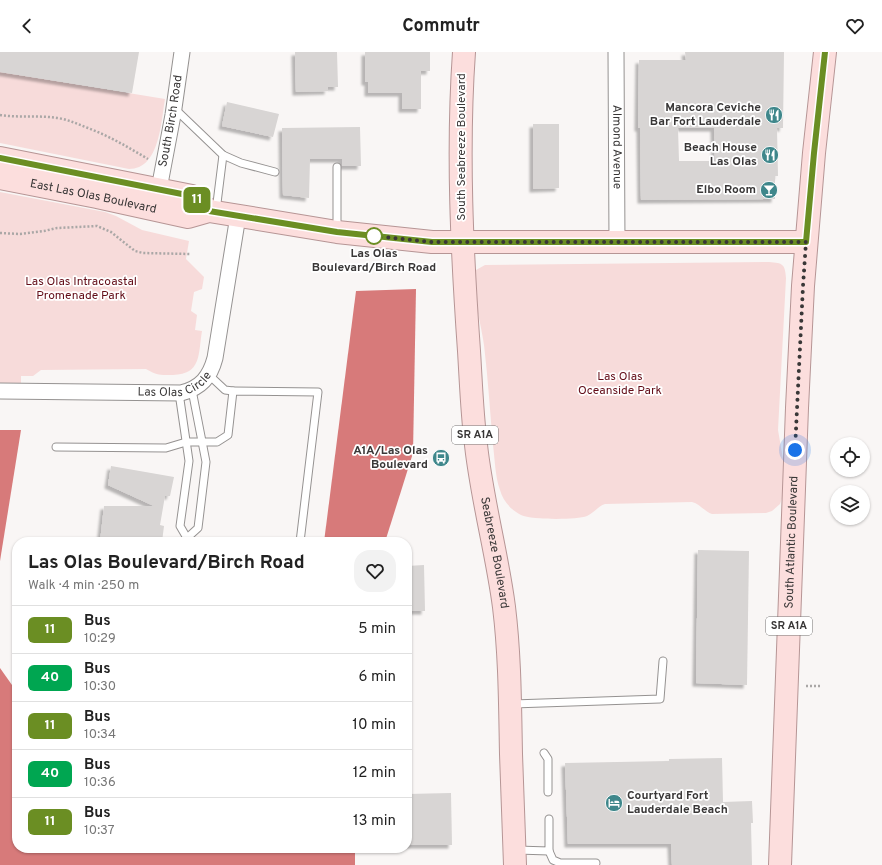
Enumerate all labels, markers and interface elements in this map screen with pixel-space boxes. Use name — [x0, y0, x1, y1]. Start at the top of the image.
icon: back — [16, 15, 38, 37]
text: Commutr — [402, 15, 480, 38]
icon: heart — [844, 15, 866, 37]
street label: South Seabreeze Boulevard — [454, 73, 470, 221]
street label: South Birch Road — [155, 74, 187, 168]
place label: Mancora Ceviche Bar Fort Lauderdale — [650, 100, 761, 130]
street label: Almond Avenue — [608, 105, 625, 189]
restaurant icon: Mancora Ceviche Bar Fort Lauderdale — [764, 105, 784, 125]
place label: Beach House Las Olas — [684, 140, 757, 170]
restaurant icon: Beach House Las Olas — [760, 145, 780, 165]
street label: East Las Olas Boulevard — [28, 176, 158, 218]
bar icon: Elbo Room — [759, 180, 779, 200]
place label: Elbo Room — [696, 182, 756, 198]
line badge: 11 — [179, 187, 215, 213]
text: 11 — [191, 191, 203, 208]
marker: Las Olas Boulevard/Birch Road — [365, 227, 383, 245]
place label: Las Olas Boulevard/Birch Road — [312, 246, 436, 276]
park label: Las Olas Intracoastal Promenade Park — [25, 274, 137, 304]
street label: Las Olas Circle — [137, 369, 216, 401]
park label: Las Olas Oceanside Park — [578, 369, 662, 399]
road number: SR A1A — [452, 426, 498, 444]
map controls — [830, 437, 870, 525]
button: locate — [830, 437, 870, 477]
your location — [785, 440, 805, 460]
place label: A1A/Las Olas Boulevard — [353, 443, 428, 473]
bus stop icon: A1A/Las Olas Boulevard — [431, 448, 451, 468]
street label: South Atlantic Boulevard — [782, 476, 802, 609]
button: layers — [830, 485, 870, 525]
street label: Seabreeze Boulevard — [476, 496, 512, 610]
button: heart — [354, 550, 396, 592]
text: Las Olas Boulevard/Birch Road — [28, 551, 305, 575]
text: Walk · 4 min · 250 m — [28, 578, 139, 594]
text: Bus — [84, 612, 111, 631]
road number: SR A1A — [766, 617, 812, 635]
text: 5 min — [358, 620, 396, 639]
text: 11 — [44, 621, 56, 638]
text: 10:29 — [84, 631, 116, 647]
text: Bus — [84, 660, 111, 679]
text: 6 min — [359, 668, 396, 687]
text: 40 — [41, 669, 59, 686]
text: 10:30 — [84, 679, 116, 695]
text: Bus — [84, 708, 111, 727]
text: 10 min — [352, 716, 396, 735]
text: 11 — [44, 717, 56, 734]
text: 10:34 — [84, 727, 116, 743]
text: Bus — [84, 756, 111, 775]
text: 12 min — [353, 764, 396, 783]
text: 40 — [41, 765, 59, 782]
text: 10:36 — [84, 775, 116, 791]
place label: Courtyard Fort Lauderdale Beach — [627, 788, 728, 818]
hotel icon: Courtyard Fort Lauderdale Beach — [604, 793, 624, 813]
text: Bus — [84, 804, 111, 823]
text: 13 min — [353, 812, 396, 831]
text: 11 — [44, 813, 56, 830]
text: 10:37 — [84, 823, 115, 839]

